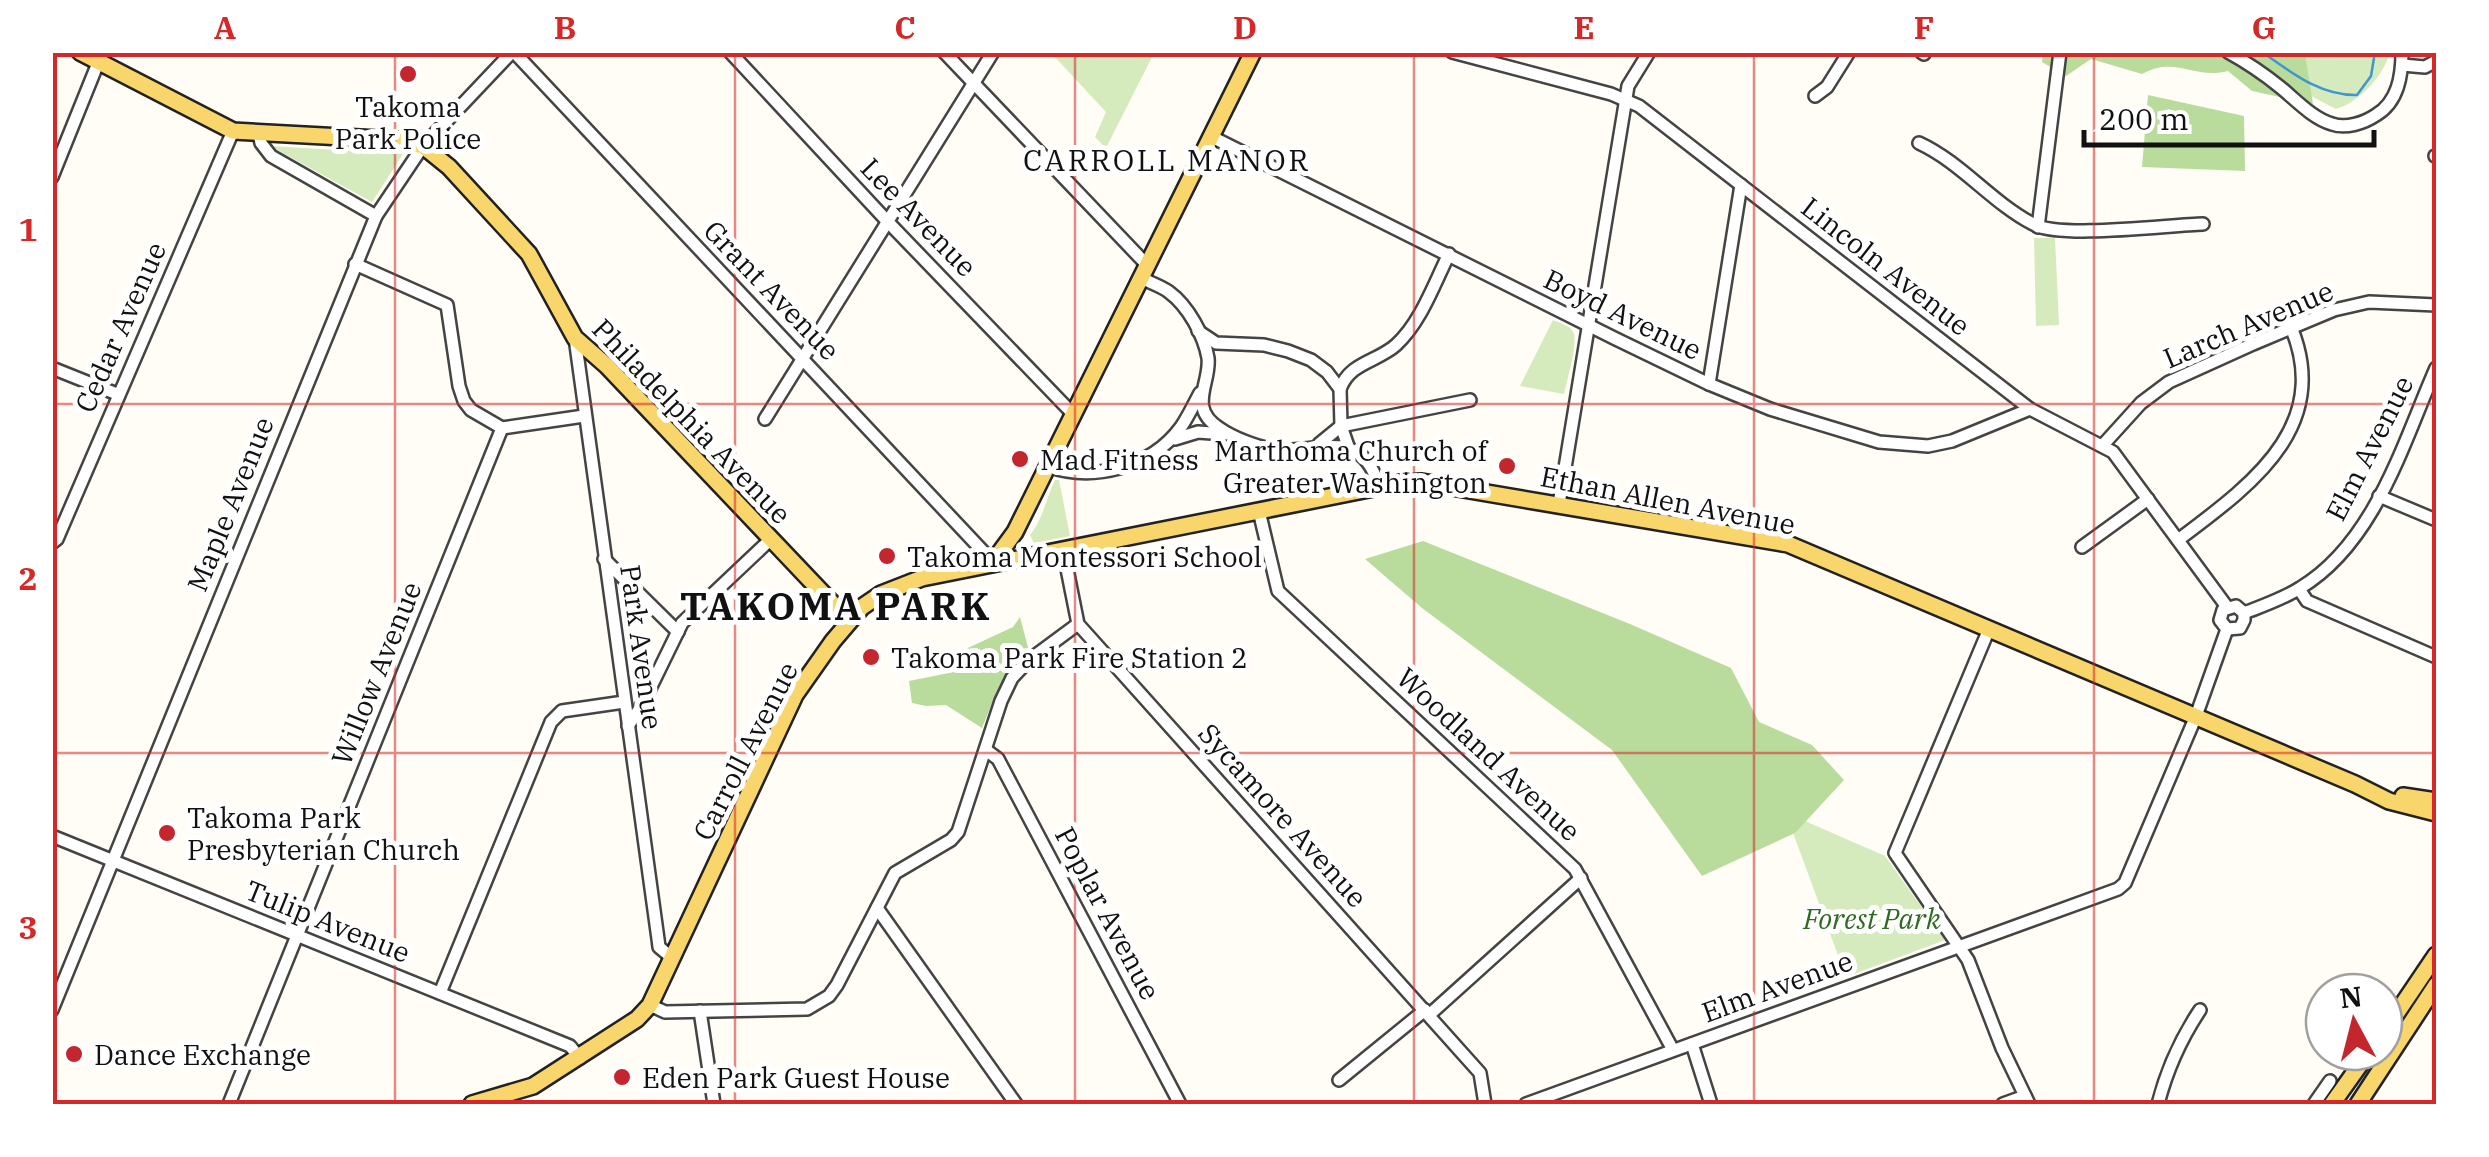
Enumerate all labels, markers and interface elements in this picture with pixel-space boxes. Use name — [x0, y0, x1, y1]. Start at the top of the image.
text: A — [214, 6, 236, 48]
text: B — [554, 6, 576, 48]
text: C — [894, 6, 916, 48]
text: D — [1233, 6, 1257, 48]
text: E — [1573, 6, 1595, 48]
text: F — [1914, 6, 1934, 48]
text: G — [2252, 6, 2276, 48]
marker: Takoma Park Police — [397, 63, 419, 85]
scale bar — [2084, 85, 2374, 147]
place label: Takoma Park Police — [335, 88, 481, 157]
text: 200 m — [2099, 99, 2189, 138]
district label: CARROLL MANOR — [1023, 140, 1311, 179]
street label: Lee Avenue — [853, 150, 985, 284]
street label: Lincoln Avenue — [1794, 188, 1978, 344]
text: 1 — [18, 208, 38, 250]
street label: Grant Avenue — [696, 212, 848, 368]
street label: Cedar Avenue — [66, 236, 174, 418]
street label: Boyd Avenue — [1538, 260, 1708, 368]
street label: Larch Avenue — [2157, 272, 2339, 376]
street label: Philadelphia Avenue — [584, 310, 800, 532]
street label: Elm Avenue — [2317, 369, 2421, 527]
street label: Maple Avenue — [178, 411, 282, 597]
place label: Marthoma Church of Greater Washington — [1214, 432, 1489, 501]
place label: Mad Fitness — [1040, 441, 1199, 478]
marker: Mad Fitness — [1009, 448, 1031, 470]
marker: Marthoma Church of Greater Washington — [1496, 455, 1518, 477]
street label: Ethan Allen Avenue — [1538, 457, 1798, 543]
place label: Takoma Montessori School — [907, 538, 1262, 575]
marker: Takoma Montessori School — [876, 545, 898, 567]
text: 2 — [18, 557, 38, 599]
street label: Park Avenue — [612, 562, 672, 732]
street label: Willow Avenue — [322, 576, 430, 770]
district label: TAKOMA PARK — [680, 581, 992, 630]
place label: Takoma Park Fire Station 2 — [891, 639, 1248, 676]
marker: Takoma Park Fire Station 2 — [860, 646, 882, 668]
street label: Carroll Avenue — [684, 656, 806, 846]
street label: Woodland Avenue — [1389, 659, 1589, 849]
street label: Sycamore Avenue — [1190, 715, 1376, 915]
place label: Takoma Park Presbyterian Church — [187, 799, 460, 868]
street label: Poplar Avenue — [1047, 820, 1169, 1006]
marker: Takoma Park Presbyterian Church — [156, 822, 178, 844]
street label: Tulip Avenue — [240, 871, 416, 971]
park label: Forest Park — [1802, 900, 1941, 937]
text: 3 — [18, 906, 38, 948]
street label: Elm Avenue — [1696, 942, 1858, 1030]
north arrow — [2304, 972, 2404, 1072]
text: N — [2338, 977, 2364, 1016]
place label: Dance Exchange — [94, 1036, 311, 1073]
marker: Dance Exchange — [63, 1043, 85, 1065]
place label: Eden Park Guest House — [642, 1059, 950, 1096]
marker: Eden Park Guest House — [611, 1066, 633, 1088]

